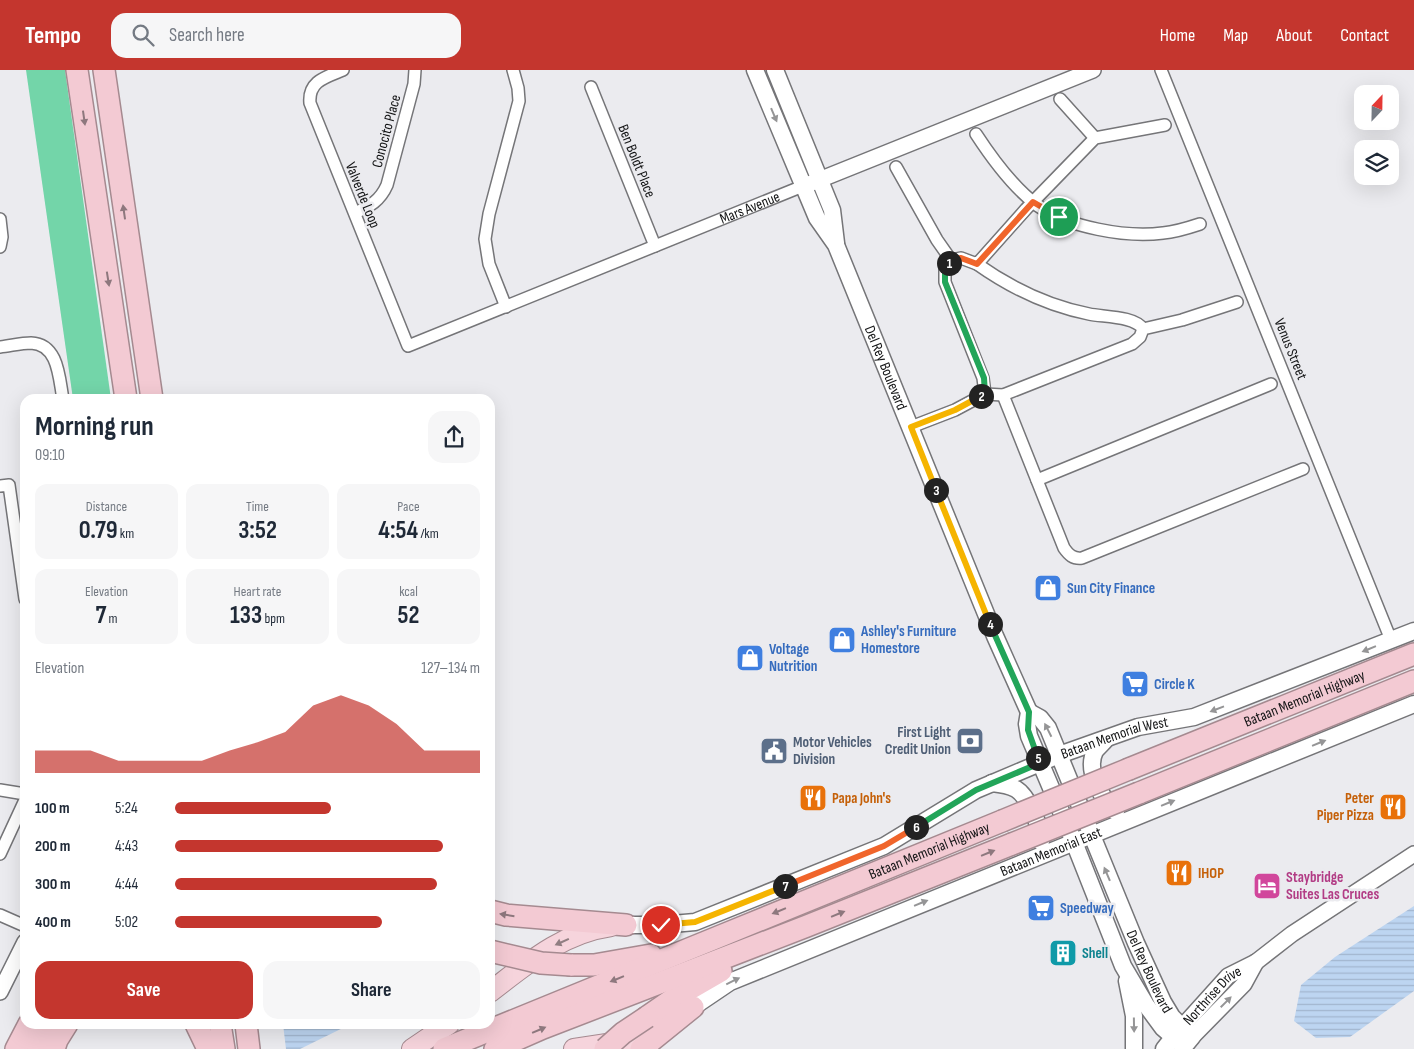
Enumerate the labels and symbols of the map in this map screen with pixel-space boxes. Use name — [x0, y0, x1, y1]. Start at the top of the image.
north arrow — [1354, 85, 1399, 130]
street label: Conocito Place — [368, 93, 405, 170]
one-way arrow — [770, 108, 778, 122]
one-way arrow — [80, 111, 88, 127]
street label: Ben Boldt Place — [613, 122, 660, 201]
street label: Valverde Loop — [341, 159, 384, 231]
street label: Mars Avenue — [717, 187, 783, 229]
pin — [1038, 196, 1080, 238]
one-way arrow — [120, 204, 128, 220]
pin: 1 — [936, 250, 962, 276]
one-way arrow — [104, 271, 112, 287]
street label: Venus Street — [1270, 316, 1312, 383]
street label: Del Rey Boulevard — [860, 323, 911, 413]
pin: 2 — [968, 384, 994, 408]
pin: 3 — [924, 478, 948, 502]
shop icon: Sun City Finance — [1033, 573, 1063, 603]
place label: Sun City Finance — [1067, 579, 1155, 598]
pin: 4 — [978, 612, 1002, 636]
place label: Ashley's Furniture Homestore — [860, 622, 956, 658]
shop icon: Ashley's Furniture Homestore — [827, 625, 857, 655]
place label: Voltage Nutrition — [769, 640, 817, 676]
shop icon: Voltage Nutrition — [735, 643, 765, 673]
one-way arrow — [1362, 646, 1376, 654]
street label: Bataan Memorial Highway — [1241, 666, 1368, 732]
supermarket icon: Circle K — [1120, 669, 1150, 699]
place label: Circle K — [1154, 675, 1195, 694]
one-way arrow — [1210, 705, 1225, 713]
street label: Bataan Memorial West — [1058, 713, 1170, 764]
place label: First Light Credit Union — [885, 723, 951, 759]
one-way arrow — [1044, 723, 1052, 737]
bank icon: First Light Credit Union — [955, 726, 985, 756]
place label: Motor Vehicles Division — [793, 733, 872, 769]
public building icon: Motor Vehicles Division — [759, 736, 789, 766]
one-way arrow — [1312, 739, 1327, 747]
pin: 5 — [1026, 746, 1050, 770]
restaurant icon: Papa John's — [798, 783, 828, 813]
place label: Papa John's — [832, 789, 891, 808]
place label: Peter Piper Pizza — [1317, 789, 1374, 825]
restaurant icon: Peter Piper Pizza — [1378, 792, 1408, 822]
one-way arrow — [1161, 799, 1175, 807]
pin: 6 — [904, 814, 928, 840]
street label: Bataan Memorial Highway — [866, 818, 993, 884]
street label: Bataan Memorial East — [997, 823, 1105, 881]
one-way arrow — [981, 849, 996, 857]
restaurant icon: IHOP — [1164, 858, 1194, 888]
place label: IHOP — [1198, 864, 1224, 883]
one-way arrow — [1103, 867, 1111, 881]
place label: Staybridge Suites Las Cruces — [1286, 868, 1380, 904]
hotel icon: Staybridge Suites Las Cruces — [1252, 871, 1282, 901]
pin: 7 — [772, 874, 798, 898]
supermarket icon: Speedway — [1026, 893, 1056, 923]
one-way arrow — [914, 899, 929, 907]
place label: Speedway — [1060, 899, 1115, 918]
pin — [640, 904, 682, 946]
one-way arrow — [771, 907, 786, 915]
one-way arrow — [499, 910, 515, 918]
one-way arrow — [831, 910, 846, 918]
street label: Del Rey Boulevard — [1122, 927, 1176, 1017]
one-way arrow — [555, 938, 569, 946]
building icon: Shell — [1048, 938, 1078, 968]
place label: Shell — [1082, 944, 1108, 963]
street label: Northrise Drive — [1179, 962, 1245, 1029]
one-way arrow — [609, 975, 624, 983]
one-way arrow — [726, 977, 741, 985]
one-way arrow — [1220, 996, 1232, 1008]
one-way arrow — [1130, 1017, 1138, 1033]
one-way arrow — [532, 1025, 546, 1033]

